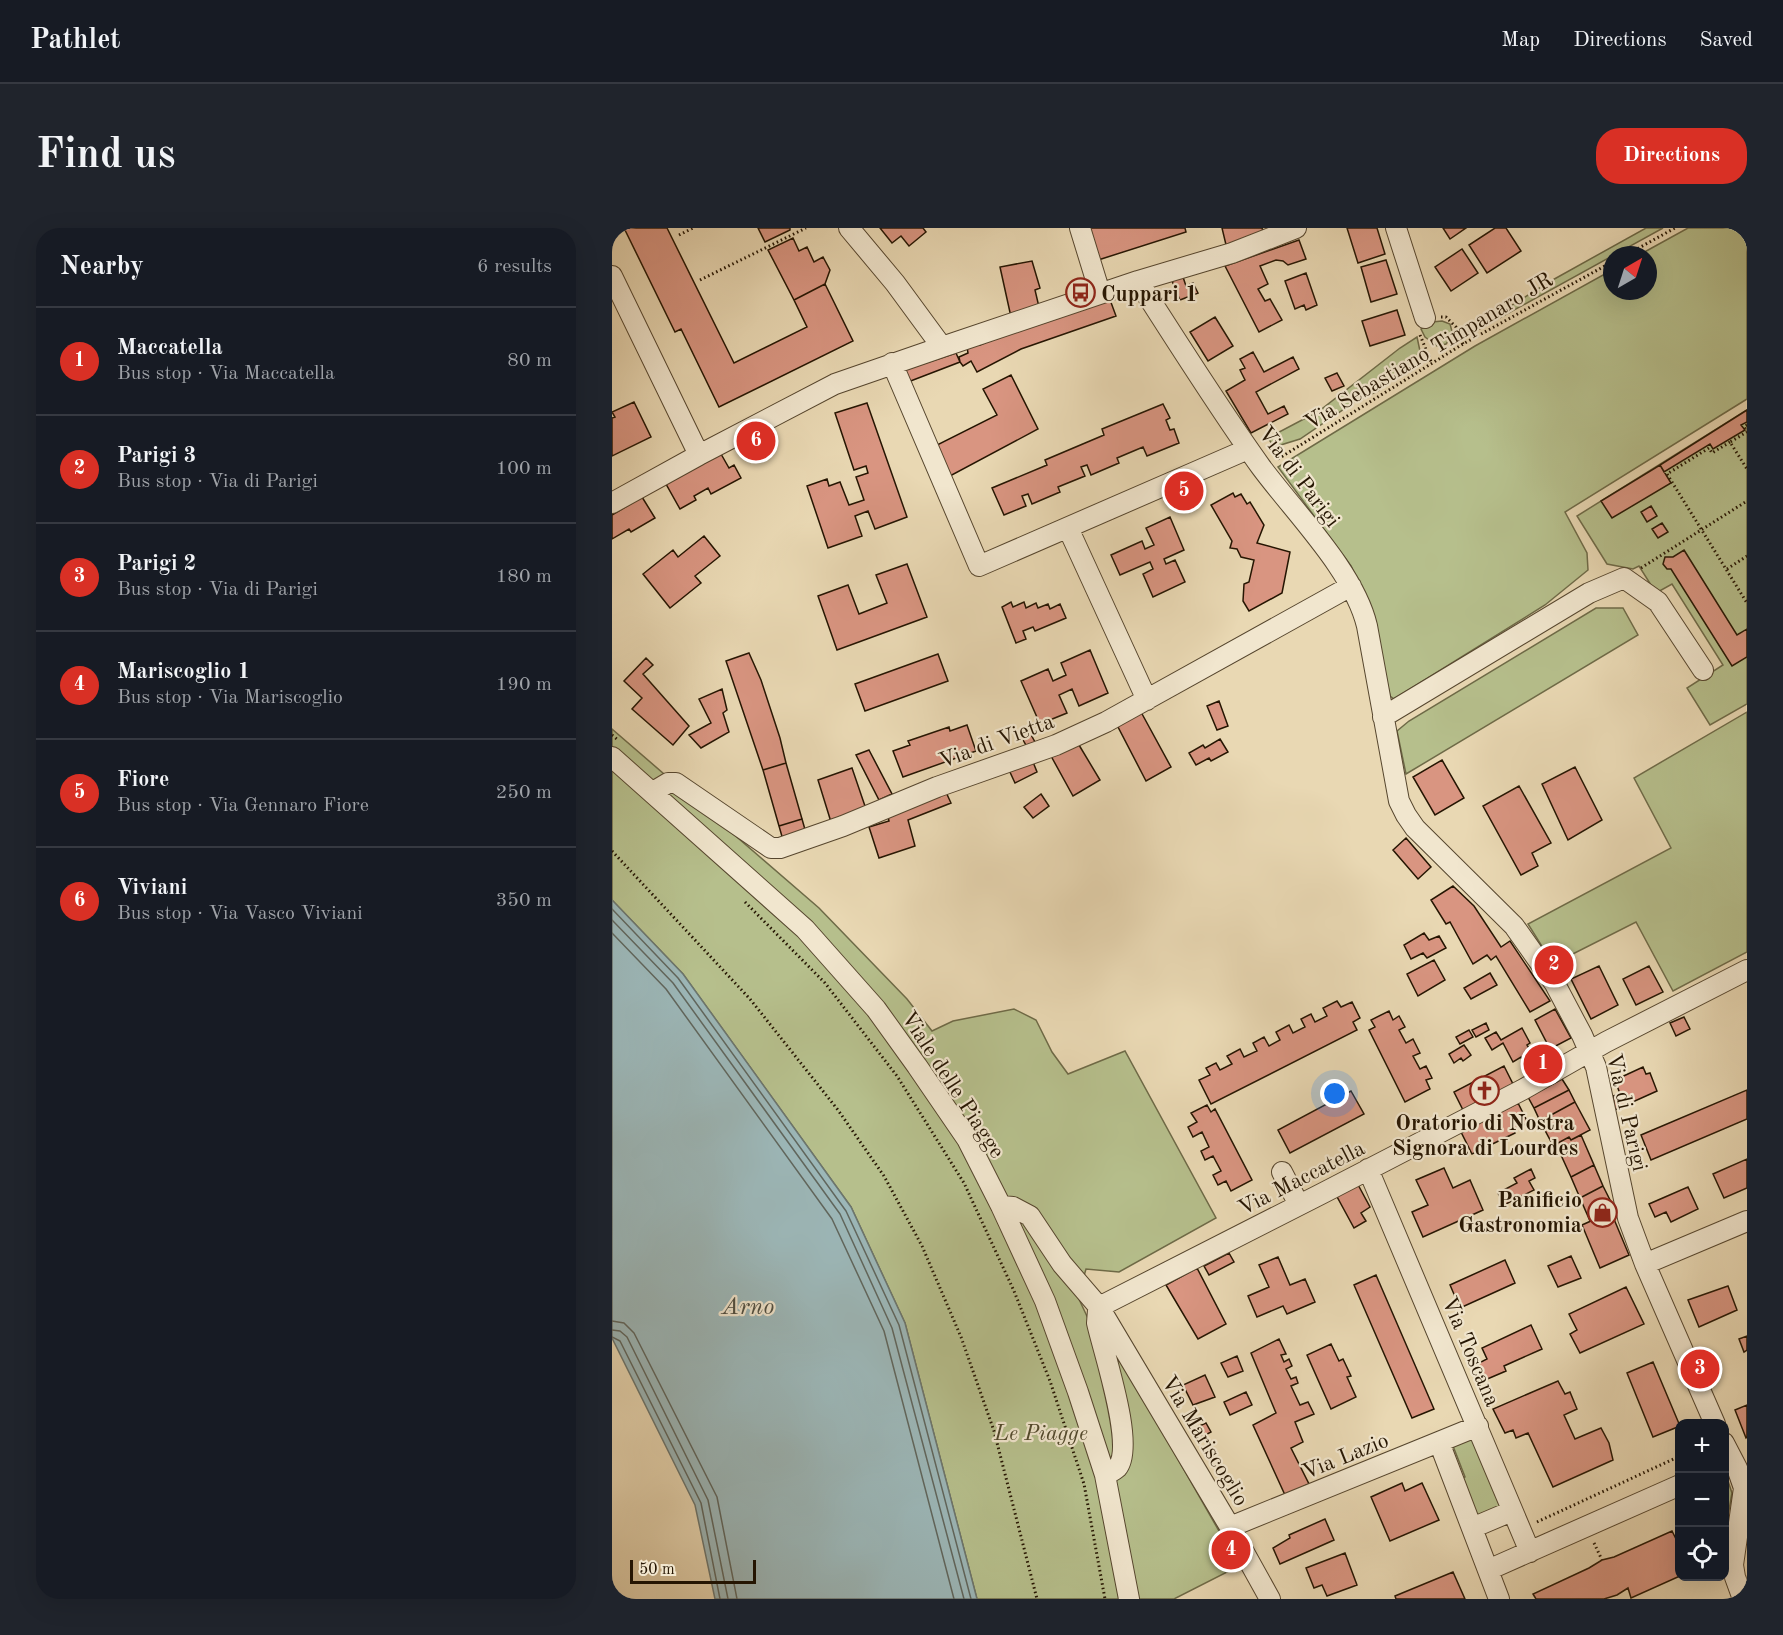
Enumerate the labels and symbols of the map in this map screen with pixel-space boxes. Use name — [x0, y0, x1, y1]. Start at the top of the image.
north arrow — [1603, 246, 1657, 300]
street label: Via Sebastiano Timpanaro JR — [1301, 269, 1557, 435]
bus stop icon: Cuppari 1 — [1064, 277, 1096, 309]
place label: Cuppari 1 — [1101, 284, 1198, 306]
pin: 6 — [736, 418, 776, 464]
street label: Via di Parigi — [1253, 423, 1343, 532]
pin: 5 — [1164, 468, 1204, 514]
street label: Via di Vietta — [936, 711, 1057, 773]
pin: 2 — [1534, 942, 1574, 988]
street label: Viale delle Piagge — [897, 1008, 1008, 1163]
pin: 1 — [1524, 1042, 1562, 1086]
street label: Via di Parigi — [1602, 1051, 1650, 1174]
church icon: Oratorio di Nostra Signora di Lourdes — [1469, 1074, 1501, 1106]
your location — [1320, 1079, 1349, 1108]
place label: Oratorio di Nostra Signora di Lourdes — [1392, 1113, 1578, 1160]
street label: Via Maccatella — [1235, 1137, 1369, 1220]
place label: Panificio Gastronomia — [1458, 1190, 1582, 1237]
shop icon: Panificio Gastronomia — [1587, 1196, 1619, 1228]
street label: Via Toscana — [1437, 1294, 1503, 1410]
water label: Arno — [720, 1296, 774, 1320]
pin: 3 — [1680, 1346, 1720, 1392]
street label: Via Mariscoglio — [1157, 1372, 1252, 1510]
park label: Le Piagge — [993, 1423, 1088, 1445]
street label: Via Lazio — [1299, 1430, 1392, 1484]
pin: 4 — [1212, 1528, 1250, 1572]
scale bar — [630, 1557, 756, 1584]

